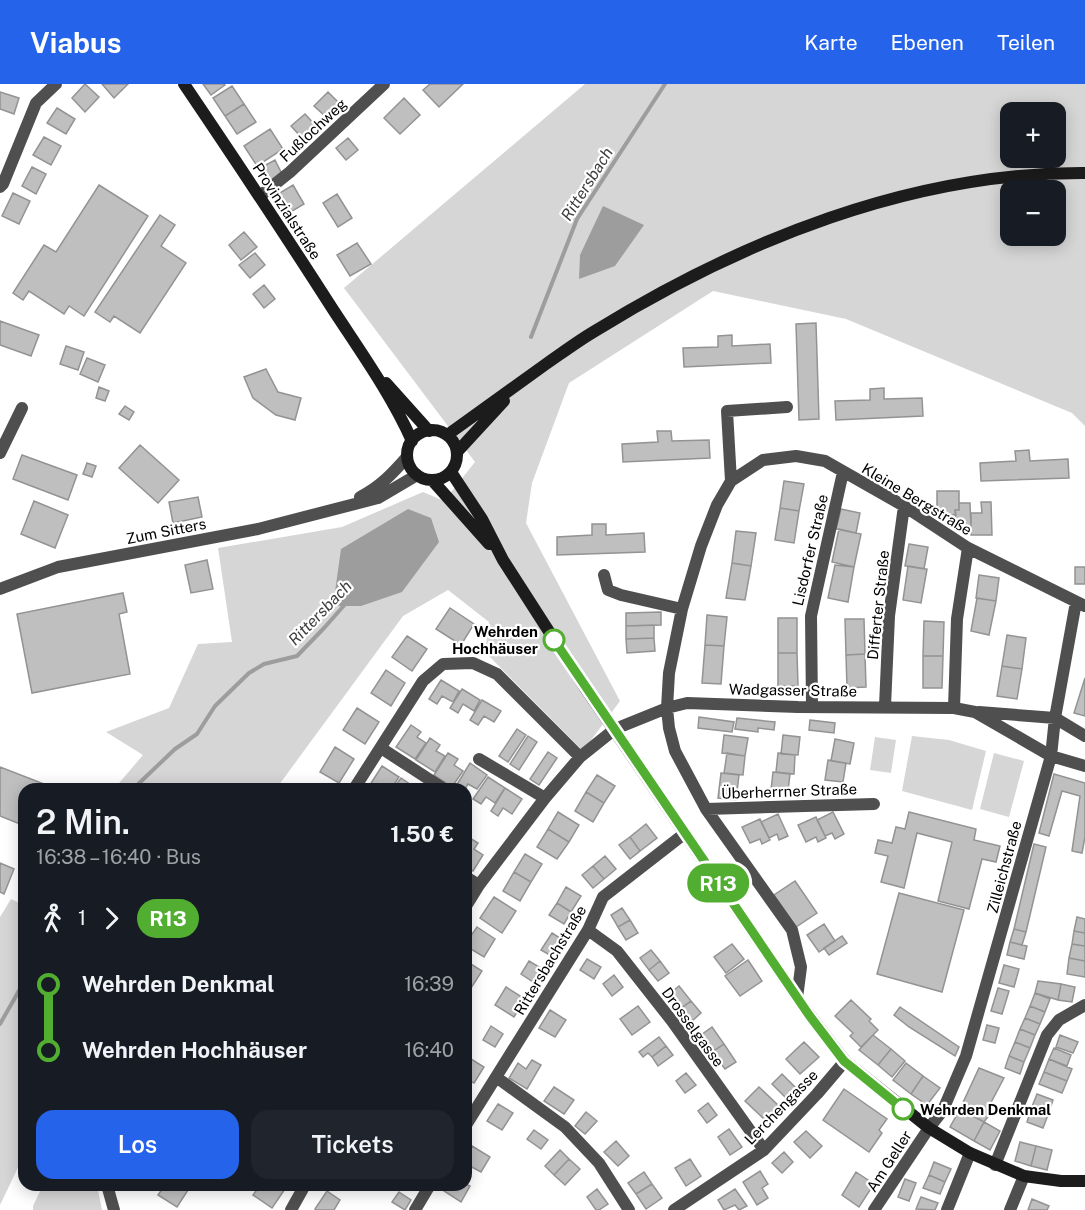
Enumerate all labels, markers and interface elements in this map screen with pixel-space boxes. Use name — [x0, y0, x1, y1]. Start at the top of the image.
text: Viabus — [30, 26, 121, 59]
text: Karte — [804, 30, 858, 55]
text: Ebenen — [891, 30, 964, 55]
text: Teilen — [997, 30, 1055, 55]
street label: Fußlochweg — [276, 95, 350, 165]
map controls — [1000, 102, 1066, 246]
button: + — [1000, 102, 1066, 168]
water label: Rittersbach — [557, 144, 617, 224]
street label: Provinzialstraße — [249, 160, 325, 262]
button: − — [1000, 180, 1066, 246]
street label: Kleine Bergstraße — [859, 459, 975, 539]
street label: Lisdorfer Straße — [789, 493, 831, 607]
street label: Zum Sitters — [124, 515, 208, 547]
street label: Differter Straße — [864, 549, 892, 661]
water label: Rittersbach — [284, 577, 356, 649]
place label: Wehrden Hochhäuser — [452, 623, 538, 657]
marker: Wehrden Hochhäuser — [543, 629, 565, 651]
street label: Wadgasser Straße — [729, 680, 857, 700]
street label: Überherrner Straße — [721, 779, 857, 802]
text: 2 Min. — [36, 803, 130, 841]
street label: Zilleichstraße — [984, 819, 1024, 915]
text: 1.50 € — [390, 821, 454, 847]
text: 16:38 – 16:40 · Bus — [36, 845, 201, 869]
line badge: R13 — [684, 864, 752, 902]
text: R13 — [699, 871, 737, 896]
icon: walk — [36, 902, 69, 935]
icon: forward — [95, 902, 128, 935]
street label: Rittersbachstraße — [511, 902, 589, 1018]
text: 1 — [78, 906, 86, 930]
text: R13 — [149, 906, 187, 931]
text: Wehrden Denkmal — [82, 971, 275, 997]
text: 16:39 — [404, 972, 454, 996]
street label: Drosselgasse — [659, 984, 727, 1070]
text: Wehrden Hochhäuser — [82, 1037, 307, 1063]
text: 16:40 — [404, 1038, 454, 1062]
street label: Lerchengasse — [741, 1066, 821, 1148]
marker: Wehrden Denkmal — [892, 1098, 914, 1120]
place label: Wehrden Denkmal — [920, 1101, 1051, 1118]
button: Los — [36, 1110, 239, 1179]
button: Tickets — [251, 1110, 454, 1179]
street label: Am Geller — [863, 1127, 915, 1195]

